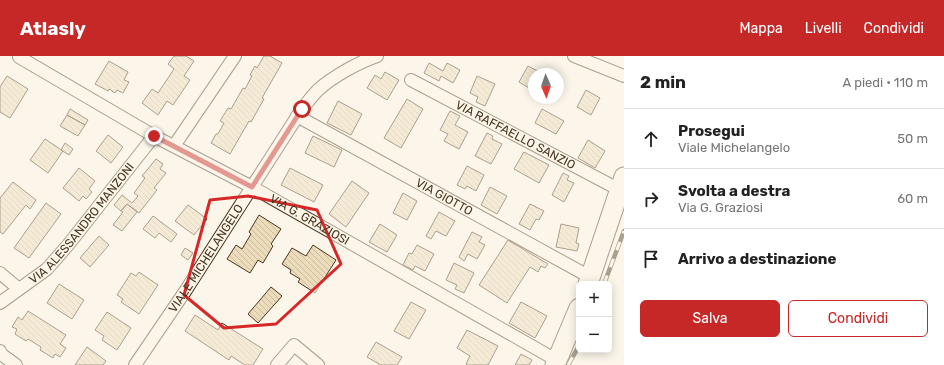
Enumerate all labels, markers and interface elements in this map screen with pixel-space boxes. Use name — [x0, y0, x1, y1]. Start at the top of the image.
text: Atlasly — [20, 17, 86, 40]
text: Mappa — [739, 20, 783, 37]
text: Livelli — [805, 20, 842, 37]
text: Condividi — [864, 20, 924, 37]
north arrow — [528, 68, 564, 104]
text: 2 min — [640, 72, 686, 92]
text: A piedi · 110 m — [843, 75, 928, 90]
street label: VIA RAFFAELLO SANZIO — [453, 98, 578, 172]
route start — [293, 100, 311, 118]
text: Prosegui — [678, 122, 745, 140]
route end — [145, 127, 163, 145]
icon: ahead — [640, 128, 662, 150]
text: 50 m — [897, 131, 928, 146]
text: Viale Michelangelo — [678, 140, 790, 155]
street label: VIA ALESSANDRO MANZONI — [26, 160, 137, 287]
street label: VIA GIOTTO — [413, 176, 475, 218]
text: Svolta a destra — [678, 182, 790, 200]
icon: right — [640, 188, 662, 210]
text: 60 m — [897, 191, 928, 206]
street label: VIA G. GRAZIOSI — [267, 192, 352, 248]
text: Via G. Graziosi — [678, 200, 763, 215]
street label: VIALE MICHELANGELO — [166, 202, 246, 315]
icon: arrive — [640, 248, 662, 270]
text: Arrivo a destinazione — [678, 250, 836, 268]
map controls — [576, 281, 612, 353]
button: + — [576, 281, 612, 317]
button: Salva — [640, 300, 780, 337]
button: Condividi — [788, 300, 928, 337]
button: − — [576, 317, 612, 353]

